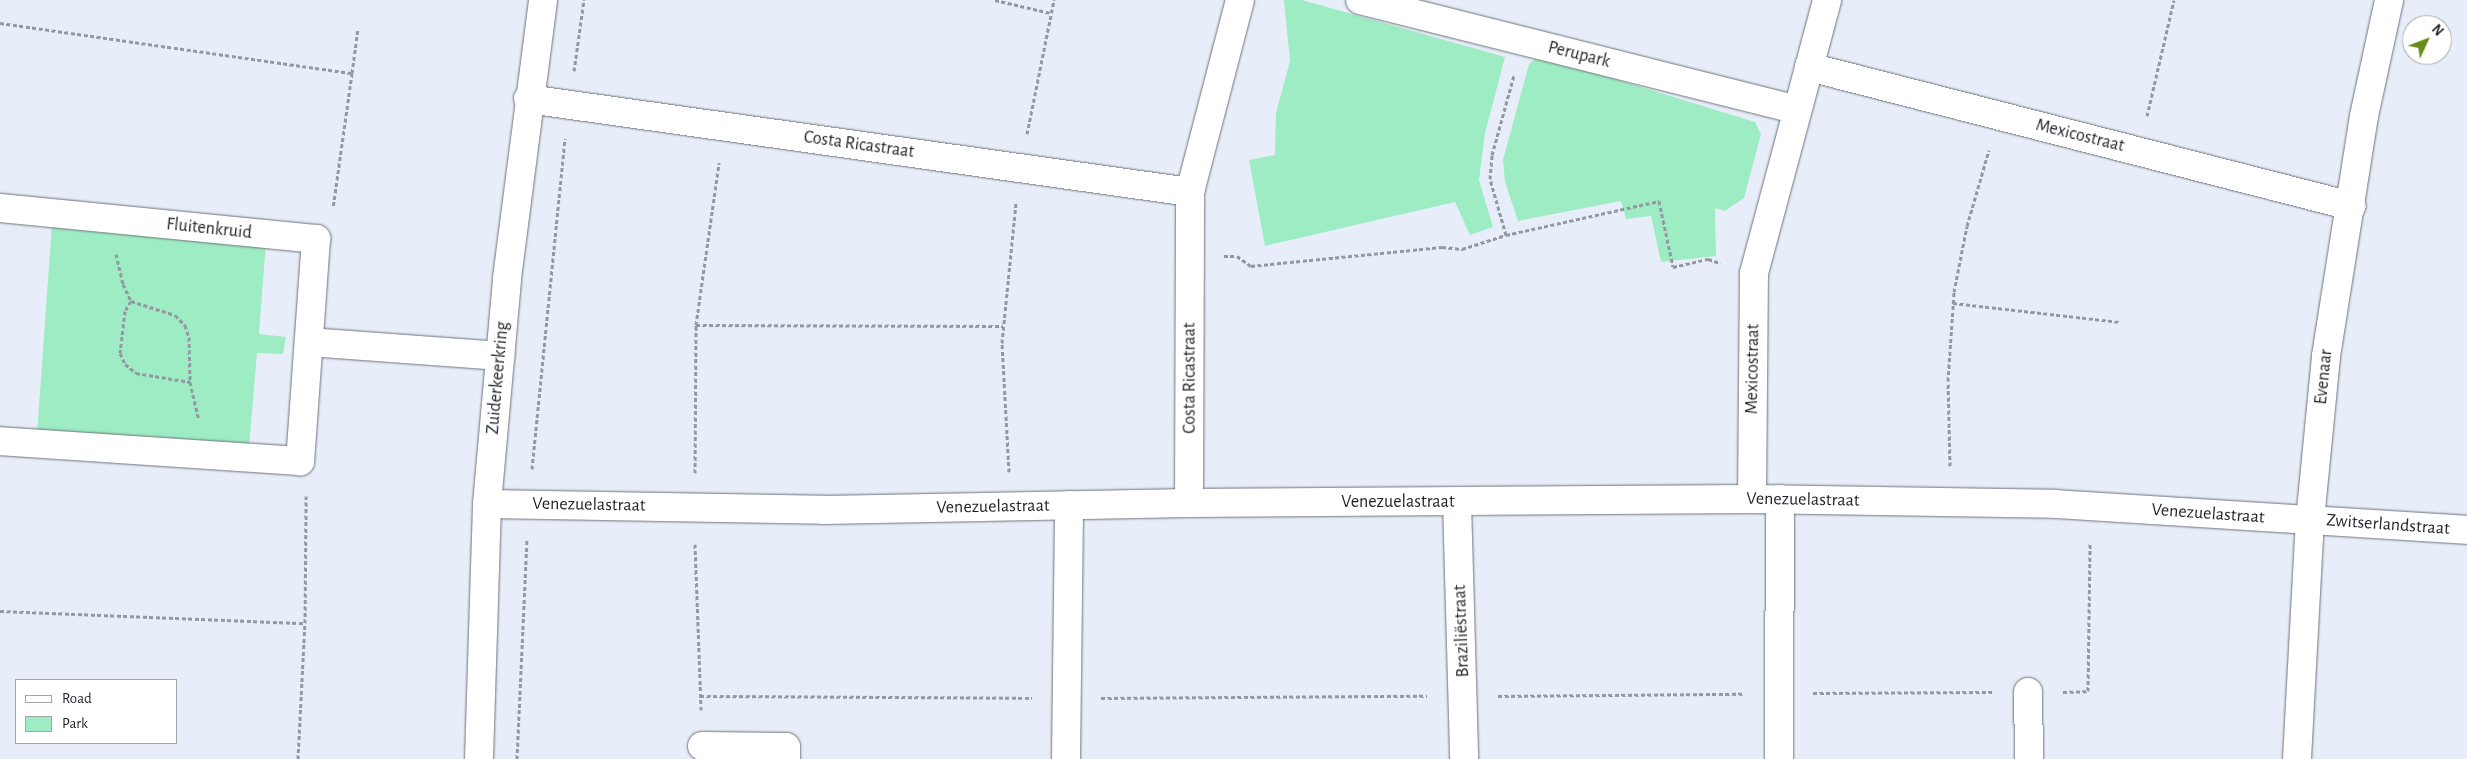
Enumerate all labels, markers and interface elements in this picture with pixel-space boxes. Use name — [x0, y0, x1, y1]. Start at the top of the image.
north arrow — [2402, 15, 2452, 65]
text: N — [2429, 22, 2446, 39]
street label: Perupark — [1546, 37, 1612, 73]
street label: Mexicostraat — [2033, 115, 2127, 157]
street label: Costa Ricastraat — [802, 127, 916, 163]
street label: Fluitenkruid — [165, 214, 253, 244]
street label: Zuiderkeerkring — [482, 321, 514, 435]
street label: Costa Ricastraat — [1179, 322, 1201, 434]
street label: Mexicostraat — [1741, 324, 1765, 414]
street label: Evenaar — [2310, 348, 2338, 406]
street label: Venezuelastraat — [1746, 488, 1860, 512]
street label: Venezuelastraat — [1341, 491, 1455, 513]
street label: Venezuelastraat — [532, 493, 646, 517]
street label: Venezuelastraat — [936, 495, 1050, 519]
street label: Venezuelastraat — [2151, 499, 2265, 529]
street label: Zwitserlandstraat — [2326, 510, 2450, 540]
street label: Braziliëstraat — [1450, 584, 1474, 678]
legend — [15, 679, 178, 744]
text: Road — [62, 691, 92, 706]
text: Park — [62, 716, 88, 731]

